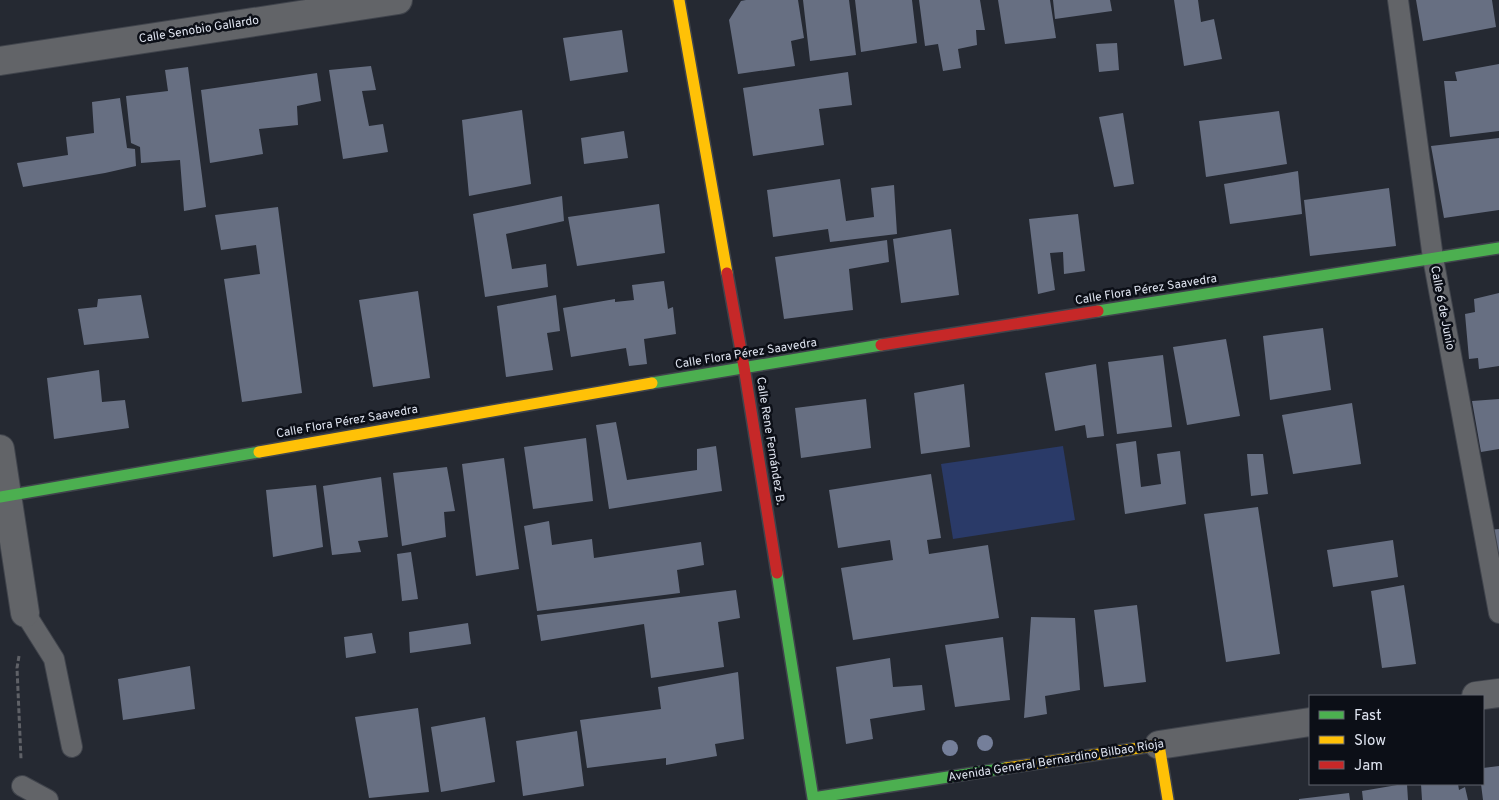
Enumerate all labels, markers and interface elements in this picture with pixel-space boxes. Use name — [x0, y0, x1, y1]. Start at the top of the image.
street label: Calle Senobio Gallardo — [138, 13, 260, 47]
street label: Calle 6 de Junio — [1426, 264, 1458, 352]
street label: Calle Flora Pérez Saavedra — [1074, 271, 1218, 309]
street label: Calle Flora Pérez Saavedra — [674, 335, 818, 373]
street label: Calle Rene Fernández B. — [752, 376, 788, 507]
street label: Calle Flora Pérez Saavedra — [275, 402, 419, 442]
legend — [1309, 695, 1484, 785]
text: Fast — [1354, 707, 1382, 726]
text: Slow — [1354, 732, 1386, 751]
street label: Avenida General Bernardino Bilbao Rioja — [947, 736, 1165, 786]
text: Jam — [1354, 757, 1383, 776]

